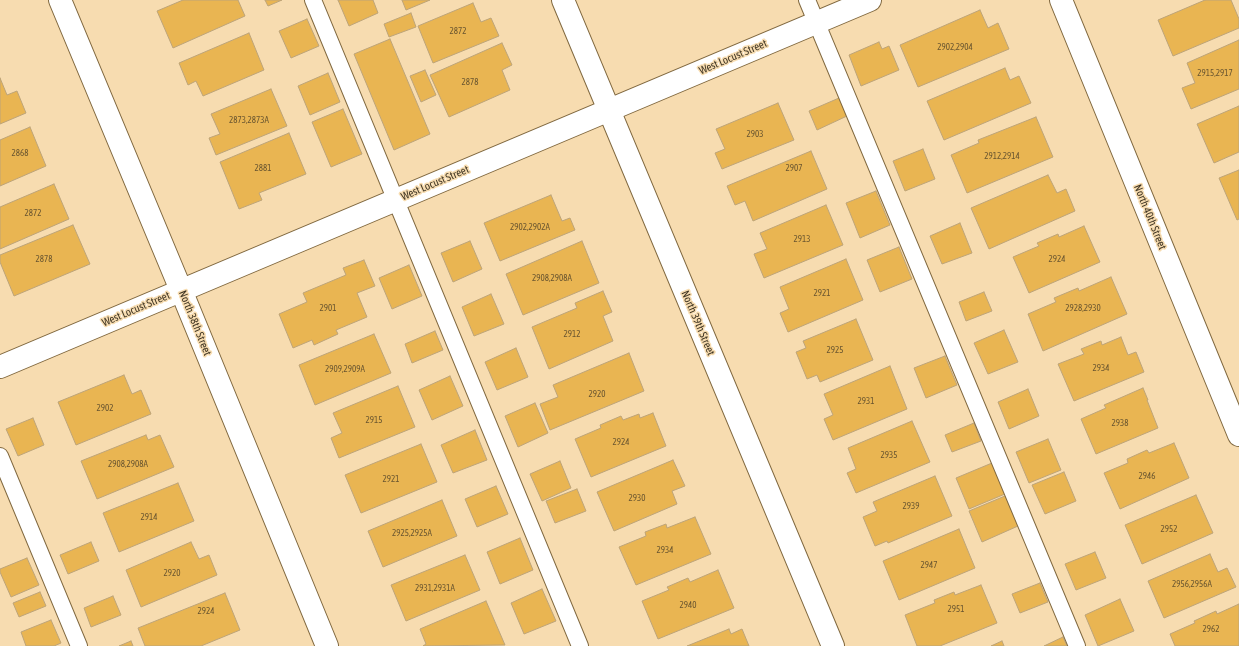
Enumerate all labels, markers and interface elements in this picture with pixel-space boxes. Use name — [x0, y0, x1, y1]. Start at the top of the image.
house number: 2872 — [450, 26, 466, 36]
street label: West Locust Street — [697, 37, 769, 77]
house number: 2902,2904 — [937, 42, 973, 52]
house number: 2915,2917 — [1197, 68, 1233, 78]
house number: 2878 — [462, 77, 478, 87]
house number: 2873,2873A — [229, 115, 269, 125]
house number: 2903 — [747, 129, 763, 139]
house number: 2868 — [12, 148, 28, 158]
house number: 2912,2914 — [984, 151, 1020, 161]
house number: 2881 — [255, 163, 271, 173]
street label: West Locust Street — [399, 163, 471, 203]
house number: 2907 — [786, 163, 802, 173]
street label: North 40th Street — [1131, 182, 1169, 252]
house number: 2872 — [25, 208, 41, 218]
house number: 2902,2902A — [510, 222, 550, 232]
house number: 2913 — [794, 234, 810, 244]
house number: 2878 — [36, 254, 52, 264]
house number: 2924 — [1049, 254, 1065, 264]
house number: 2908,2908A — [532, 273, 572, 283]
street label: North 38th Street — [176, 288, 214, 358]
house number: 2921 — [814, 288, 830, 298]
street label: West Locust Street — [100, 289, 172, 329]
street label: North 39th Street — [678, 289, 718, 357]
house number: 2901 — [320, 303, 336, 313]
house number: 2928,2930 — [1065, 303, 1101, 313]
house number: 2912 — [564, 329, 580, 339]
house number: 2925 — [827, 345, 843, 355]
house number: 2934 — [1093, 363, 1109, 373]
house number: 2909,2909A — [325, 364, 365, 374]
house number: 2920 — [589, 389, 605, 399]
house number: 2931 — [858, 396, 874, 406]
house number: 2902 — [97, 403, 113, 413]
house number: 2915 — [366, 415, 382, 425]
house number: 2938 — [1112, 418, 1128, 428]
house number: 2924 — [613, 437, 629, 447]
house number: 2935 — [881, 450, 897, 460]
house number: 2908,2908A — [108, 459, 148, 469]
house number: 2946 — [1139, 471, 1155, 481]
house number: 2921 — [383, 474, 399, 484]
house number: 2930 — [629, 493, 645, 503]
house number: 2939 — [903, 501, 919, 511]
house number: 2914 — [141, 512, 157, 522]
house number: 2952 — [1161, 524, 1177, 534]
house number: 2925,2925A — [392, 528, 432, 538]
house number: 2934 — [657, 545, 673, 555]
house number: 2947 — [921, 560, 937, 570]
house number: 2920 — [164, 568, 180, 578]
house number: 2956,2956A — [1172, 579, 1212, 589]
house number: 2931,2931A — [415, 583, 455, 593]
house number: 2940 — [680, 600, 696, 610]
house number: 2951 — [948, 604, 964, 614]
house number: 2924 — [198, 606, 214, 616]
house number: 2962 — [1203, 624, 1219, 634]

